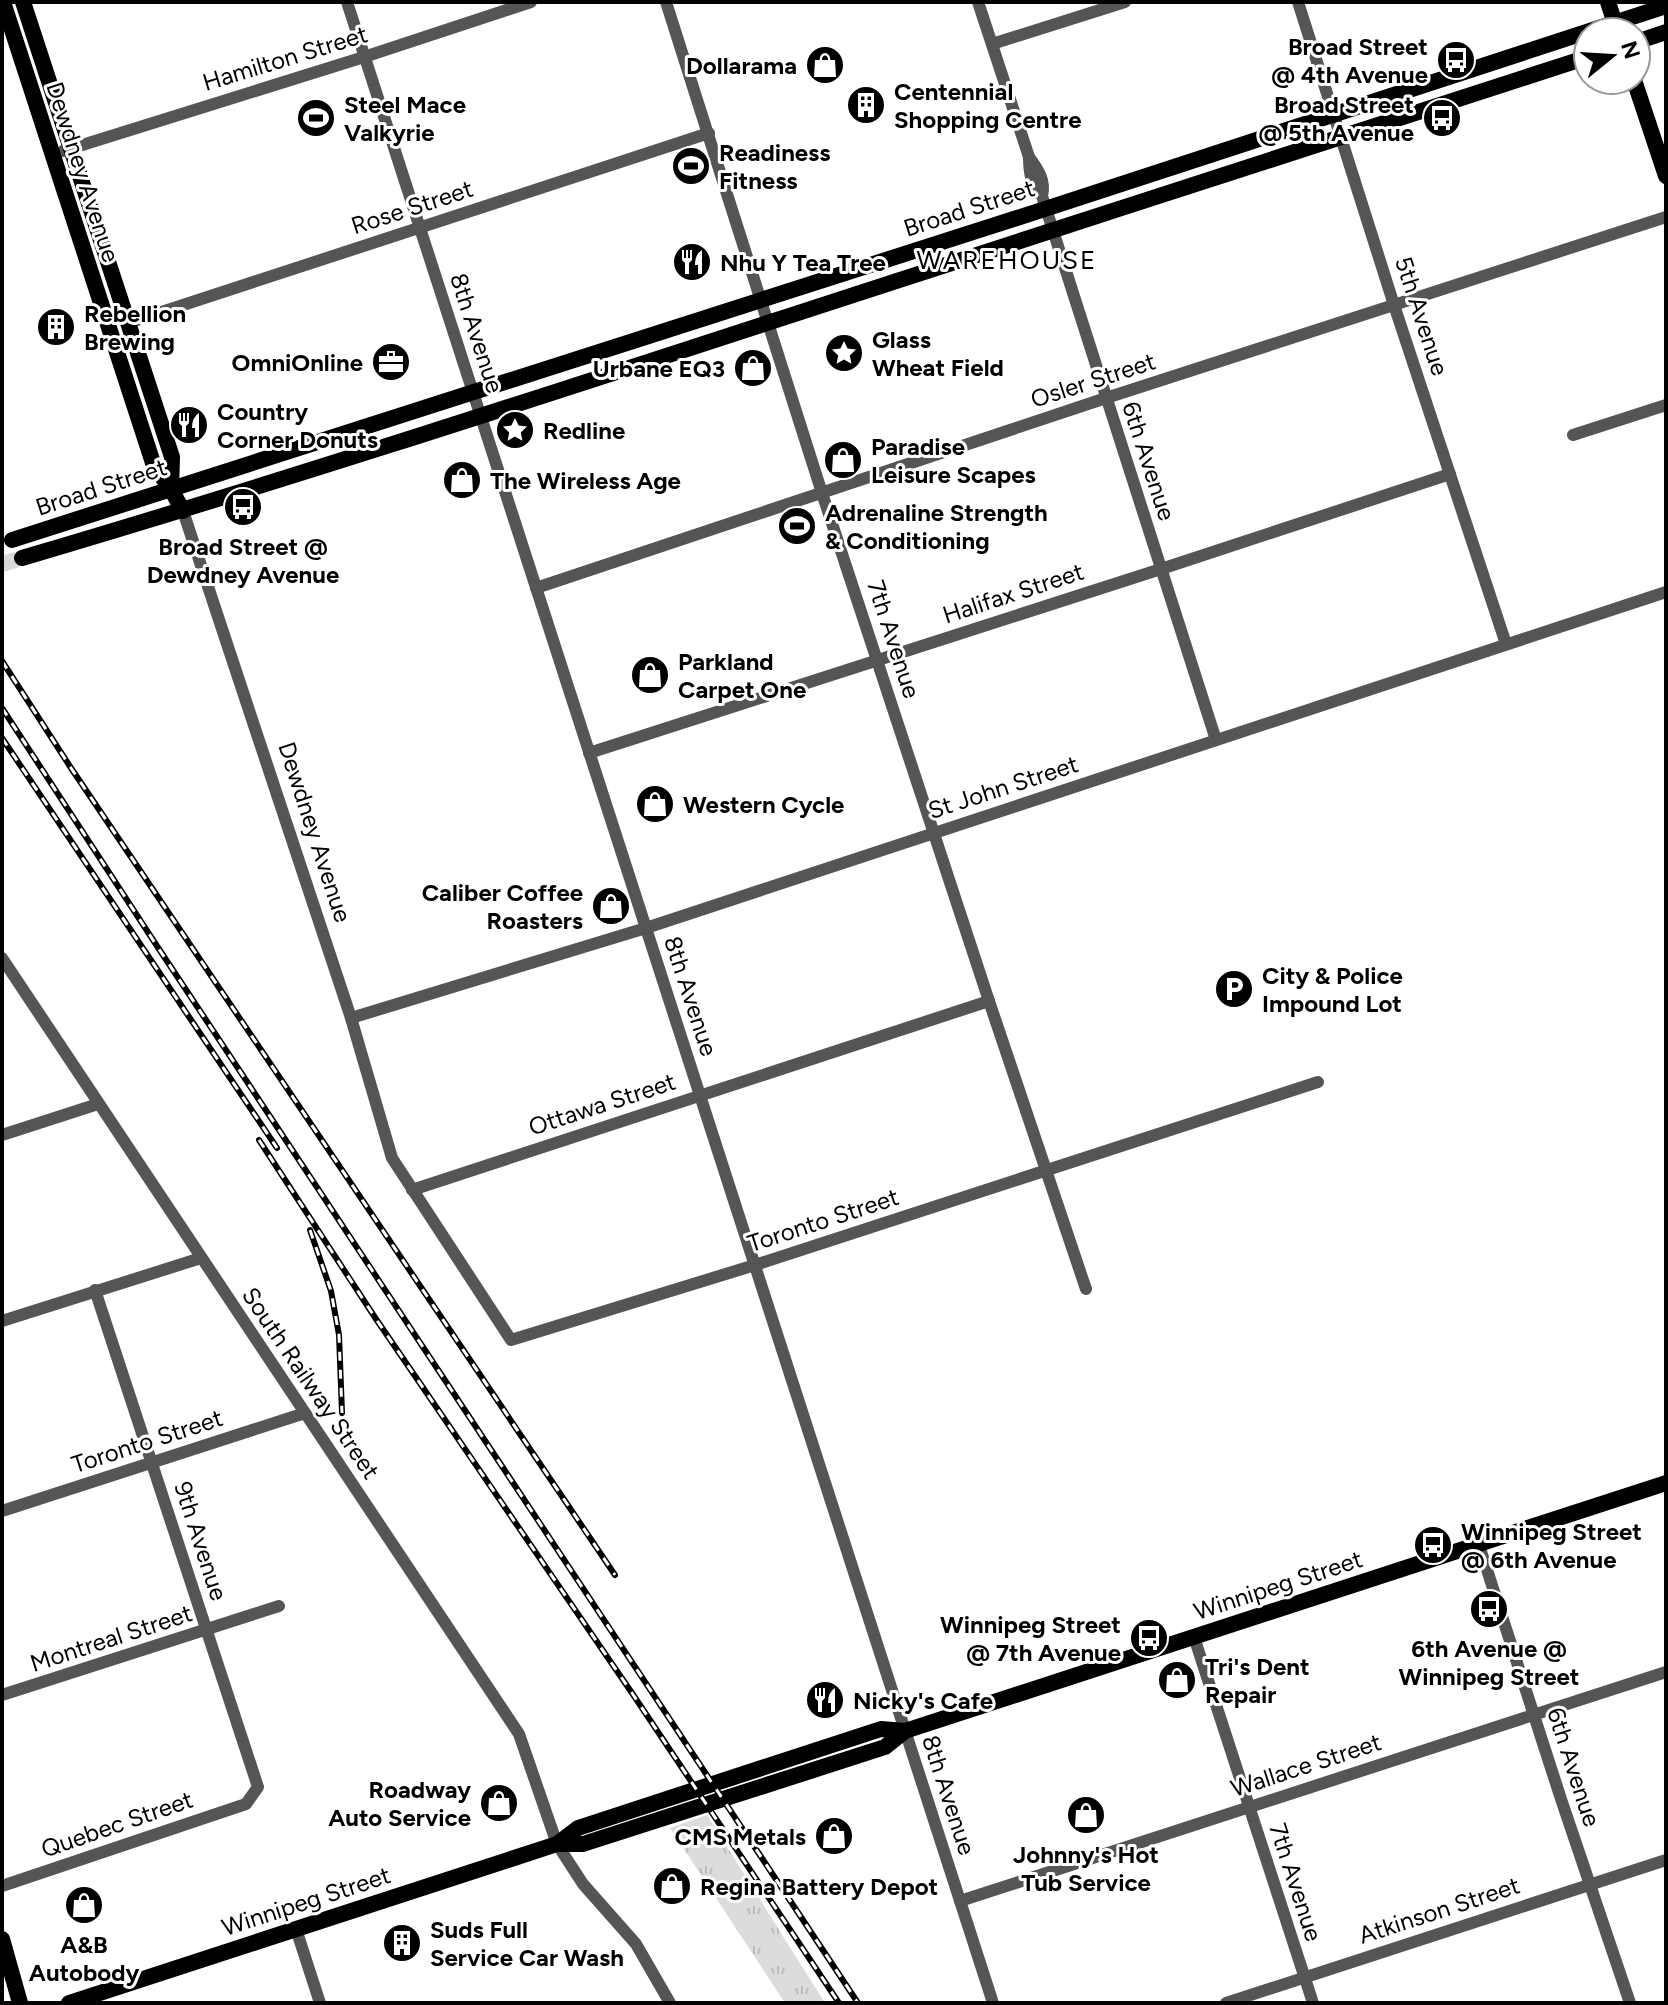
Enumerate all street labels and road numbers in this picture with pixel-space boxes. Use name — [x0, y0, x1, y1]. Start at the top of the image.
street label: Hamilton Street — [199, 19, 371, 97]
street label: Dewdney Avenue — [40, 78, 126, 266]
street label: Broad Street — [900, 173, 1038, 243]
street label: Rose Street — [347, 174, 477, 240]
street label: 5th Avenue — [1389, 253, 1455, 379]
street label: 8th Avenue — [444, 269, 510, 397]
street label: Osler Street — [1027, 346, 1159, 414]
street label: 6th Avenue — [1116, 398, 1182, 524]
street label: Broad Street — [32, 452, 170, 522]
street label: Halifax Street — [939, 557, 1087, 629]
street label: 7th Avenue — [861, 576, 927, 702]
street label: Dewdney Avenue — [272, 738, 358, 926]
street label: St John Street — [924, 749, 1082, 825]
street label: 8th Avenue — [658, 932, 724, 1060]
street label: Ottawa Street — [525, 1067, 679, 1141]
street label: Toronto Street — [744, 1182, 902, 1258]
street label: South Railway Street — [236, 1282, 386, 1484]
street label: Toronto Street — [68, 1403, 226, 1479]
street label: 9th Avenue — [168, 1478, 234, 1604]
street label: Winnipeg Street — [1190, 1544, 1366, 1626]
street label: Montreal Street — [26, 1598, 196, 1678]
street label: 6th Avenue — [1541, 1704, 1607, 1830]
street label: Wallace Street — [1227, 1727, 1385, 1803]
street label: 8th Avenue — [916, 1731, 982, 1859]
street label: Quebec Street — [37, 1784, 197, 1864]
street label: 7th Avenue — [1263, 1819, 1329, 1945]
street label: Winnipeg Street — [218, 1860, 394, 1942]
street label: Atkinson Street — [1355, 1870, 1523, 1950]

